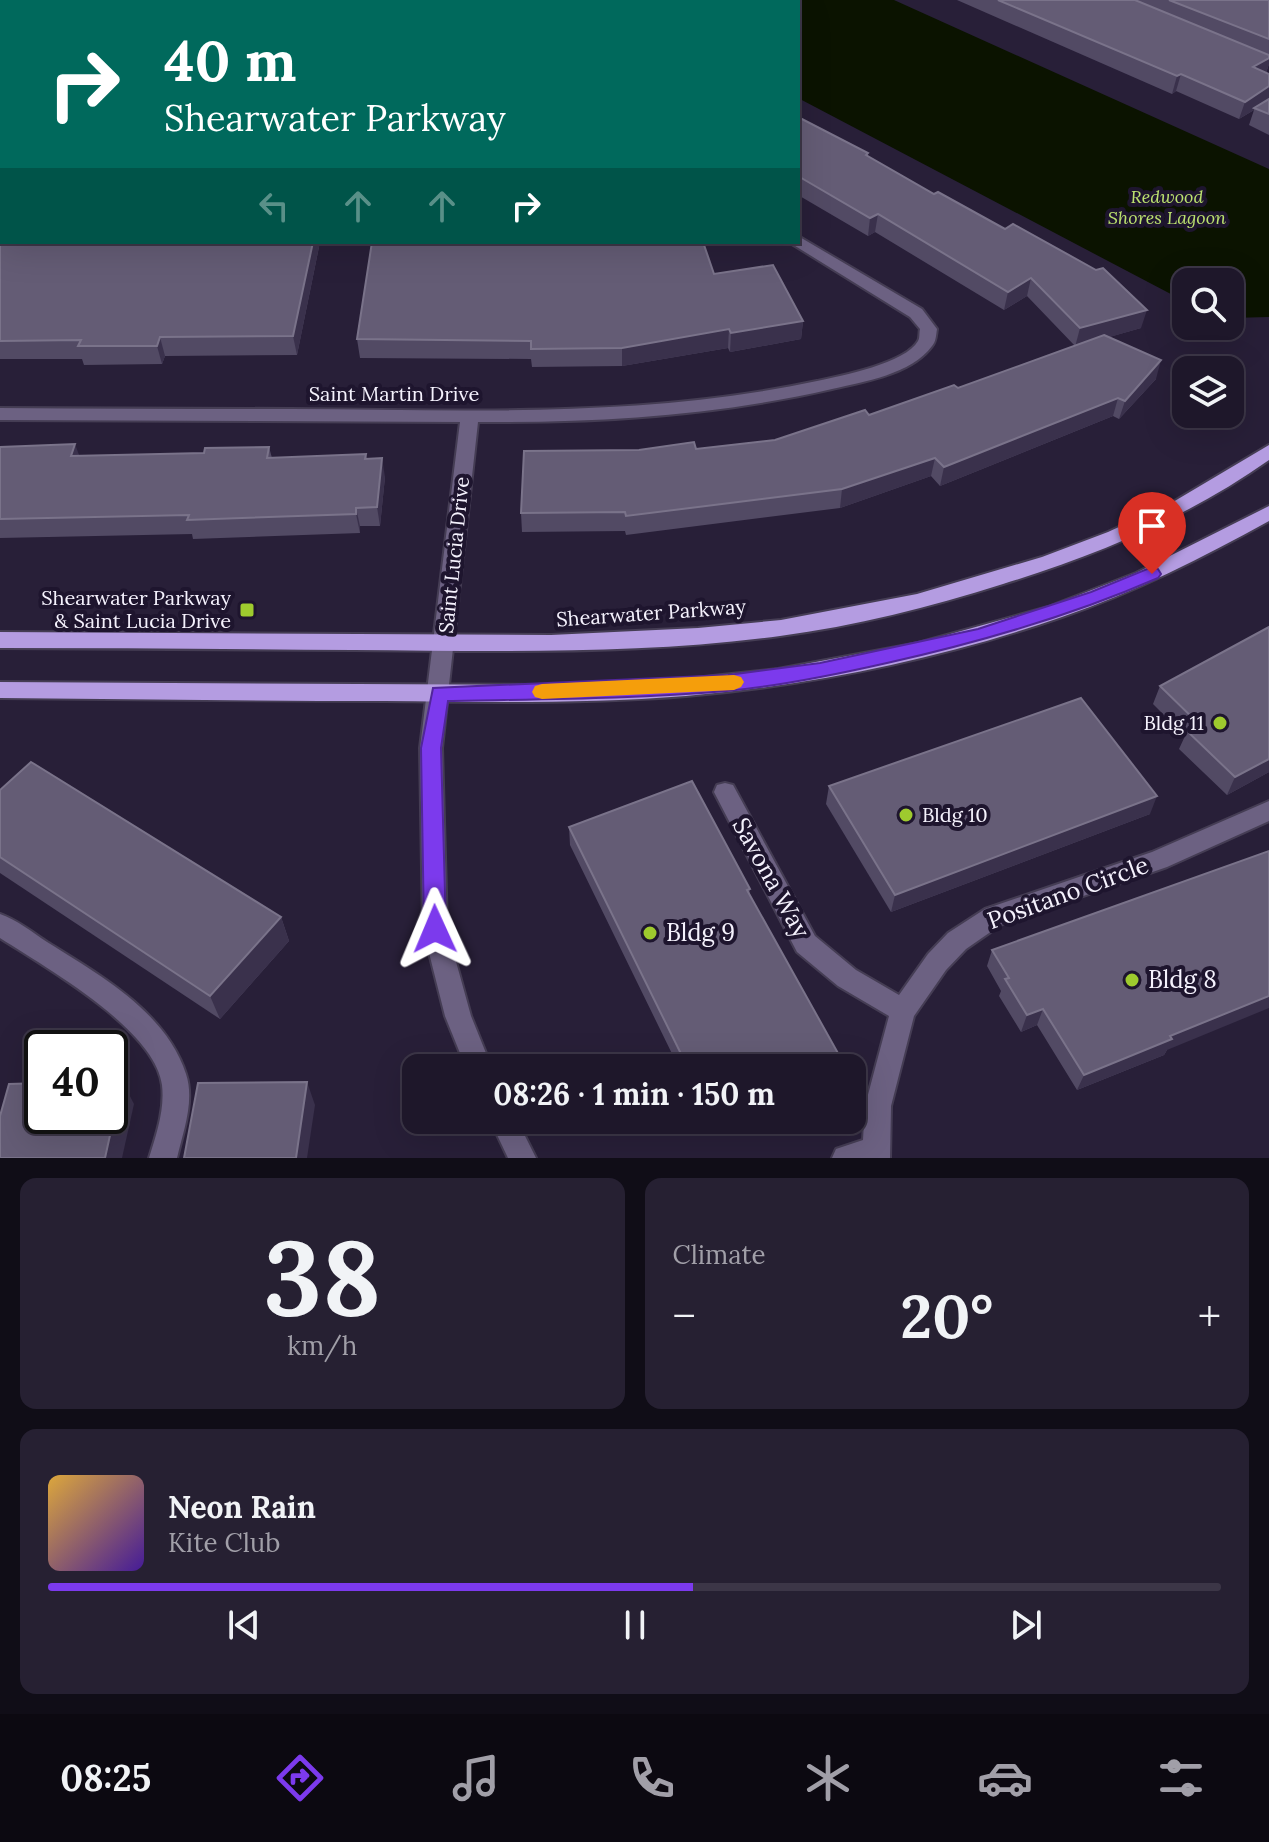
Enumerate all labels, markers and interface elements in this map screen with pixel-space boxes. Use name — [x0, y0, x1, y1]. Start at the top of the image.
text: 40 m — [164, 25, 297, 96]
icon: right — [32, 32, 136, 136]
text: Shearwater Parkway — [164, 95, 506, 141]
icon: left — [252, 184, 296, 228]
icon: ahead — [336, 184, 380, 228]
icon: ahead — [420, 184, 464, 228]
icon: right — [504, 184, 548, 228]
water label: Redwood Shores Lagoon — [1108, 185, 1226, 229]
map controls — [1172, 268, 1244, 428]
button: search — [1172, 268, 1244, 340]
button: layers — [1172, 356, 1244, 428]
street label: Saint Martin Drive — [309, 381, 479, 406]
street label: Saint Lucia Drive — [433, 475, 474, 635]
pin — [1118, 492, 1186, 574]
icon: arrive — [1130, 504, 1174, 548]
place label: Shearwater Parkway & Saint Lucia Drive — [41, 585, 231, 633]
street label: Shearwater Parkway — [555, 593, 747, 632]
marker: Shearwater Parkway & Saint Lucia Drive — [238, 601, 256, 619]
place label: Bldg 11 — [1143, 710, 1204, 735]
marker: Bldg 11 — [1211, 714, 1229, 732]
place label: Bldg 10 — [922, 802, 988, 827]
marker: Bldg 10 — [897, 806, 915, 824]
street label: Savona Way — [726, 812, 817, 944]
street label: Positano Circle — [983, 849, 1153, 936]
position arrow — [393, 887, 477, 971]
place label: Bldg 9 — [666, 917, 735, 948]
marker: Bldg 9 — [641, 924, 659, 942]
place label: Bldg 8 — [1148, 964, 1217, 995]
marker: Bldg 8 — [1123, 971, 1141, 989]
speed limit sign: 40 — [24, 1030, 128, 1134]
text: 08:26 · 1 min · 150 m — [493, 1075, 775, 1113]
text: 38 — [263, 1210, 381, 1343]
text: Climate — [673, 1238, 766, 1271]
text: 20° — [900, 1278, 993, 1354]
text: − — [673, 1288, 696, 1344]
text: + — [1198, 1288, 1221, 1344]
text: km/h — [287, 1329, 357, 1362]
text: Neon Rain — [168, 1488, 316, 1526]
text: Kite Club — [168, 1526, 280, 1559]
icon: previous — [222, 1603, 266, 1647]
icon: pause — [613, 1603, 657, 1647]
icon: next — [1004, 1603, 1048, 1647]
icon: directions — [272, 1750, 328, 1806]
icon: music — [448, 1750, 504, 1806]
icon: phone — [624, 1750, 680, 1806]
icon: climate — [800, 1750, 856, 1806]
icon: car — [977, 1750, 1033, 1806]
icon: filters — [1153, 1750, 1209, 1806]
text: 08:25 — [60, 1755, 151, 1801]

